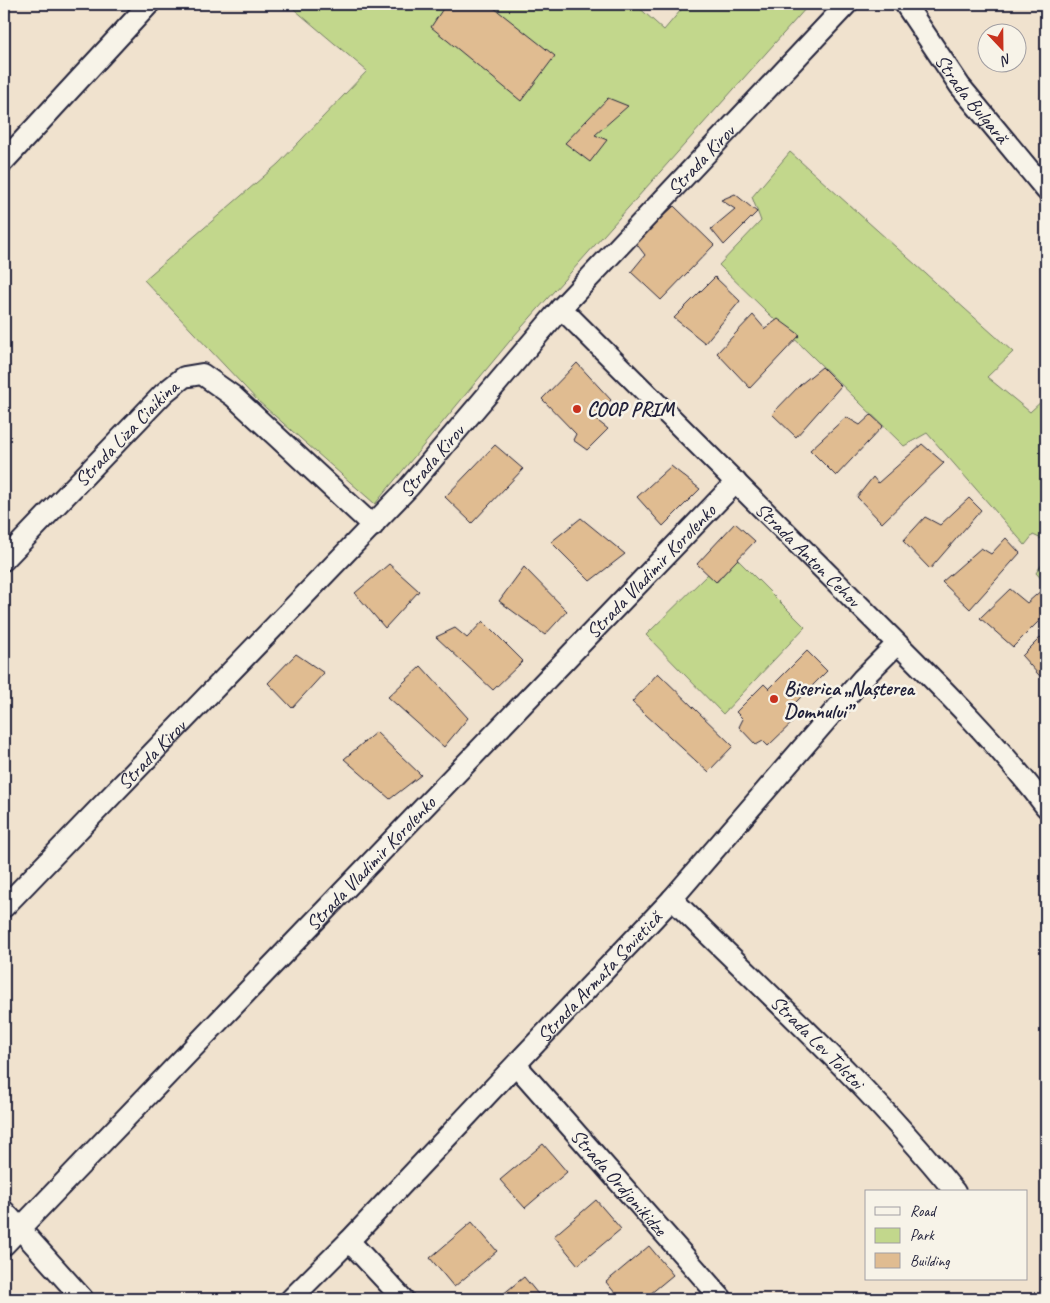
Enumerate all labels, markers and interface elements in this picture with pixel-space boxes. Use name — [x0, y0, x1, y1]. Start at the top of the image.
north arrow — [978, 22, 1028, 72]
street label: Strada Bulgară — [929, 49, 1016, 150]
text: N — [997, 50, 1014, 70]
street label: Strada Kirov — [662, 118, 741, 201]
street label: Strada Liza Ciaikina — [69, 374, 185, 492]
place label: COOP PRIM — [587, 397, 675, 422]
marker: COOP PRIM — [571, 403, 583, 415]
street label: Strada Kirov — [394, 418, 471, 503]
street label: Strada Anton Cehov — [750, 497, 867, 613]
street label: Strada Vladimir Korolenko — [581, 498, 722, 644]
place label: Biserica „Nașterea Domnului” — [784, 676, 915, 724]
marker: Biserica „Nașterea Domnului” — [768, 693, 780, 705]
street label: Strada Kirov — [112, 713, 192, 795]
street label: Strada Vladimir Korolenko — [300, 790, 442, 936]
street label: Strada Armata Sovietică — [531, 904, 669, 1048]
street label: Strada Lev Tolstoi — [765, 990, 871, 1096]
street label: Strada Ordjonikidze — [565, 1124, 673, 1242]
legend — [865, 1190, 1028, 1280]
text: Road — [910, 1202, 937, 1221]
text: Park — [910, 1226, 935, 1245]
text: Building — [910, 1252, 950, 1271]

